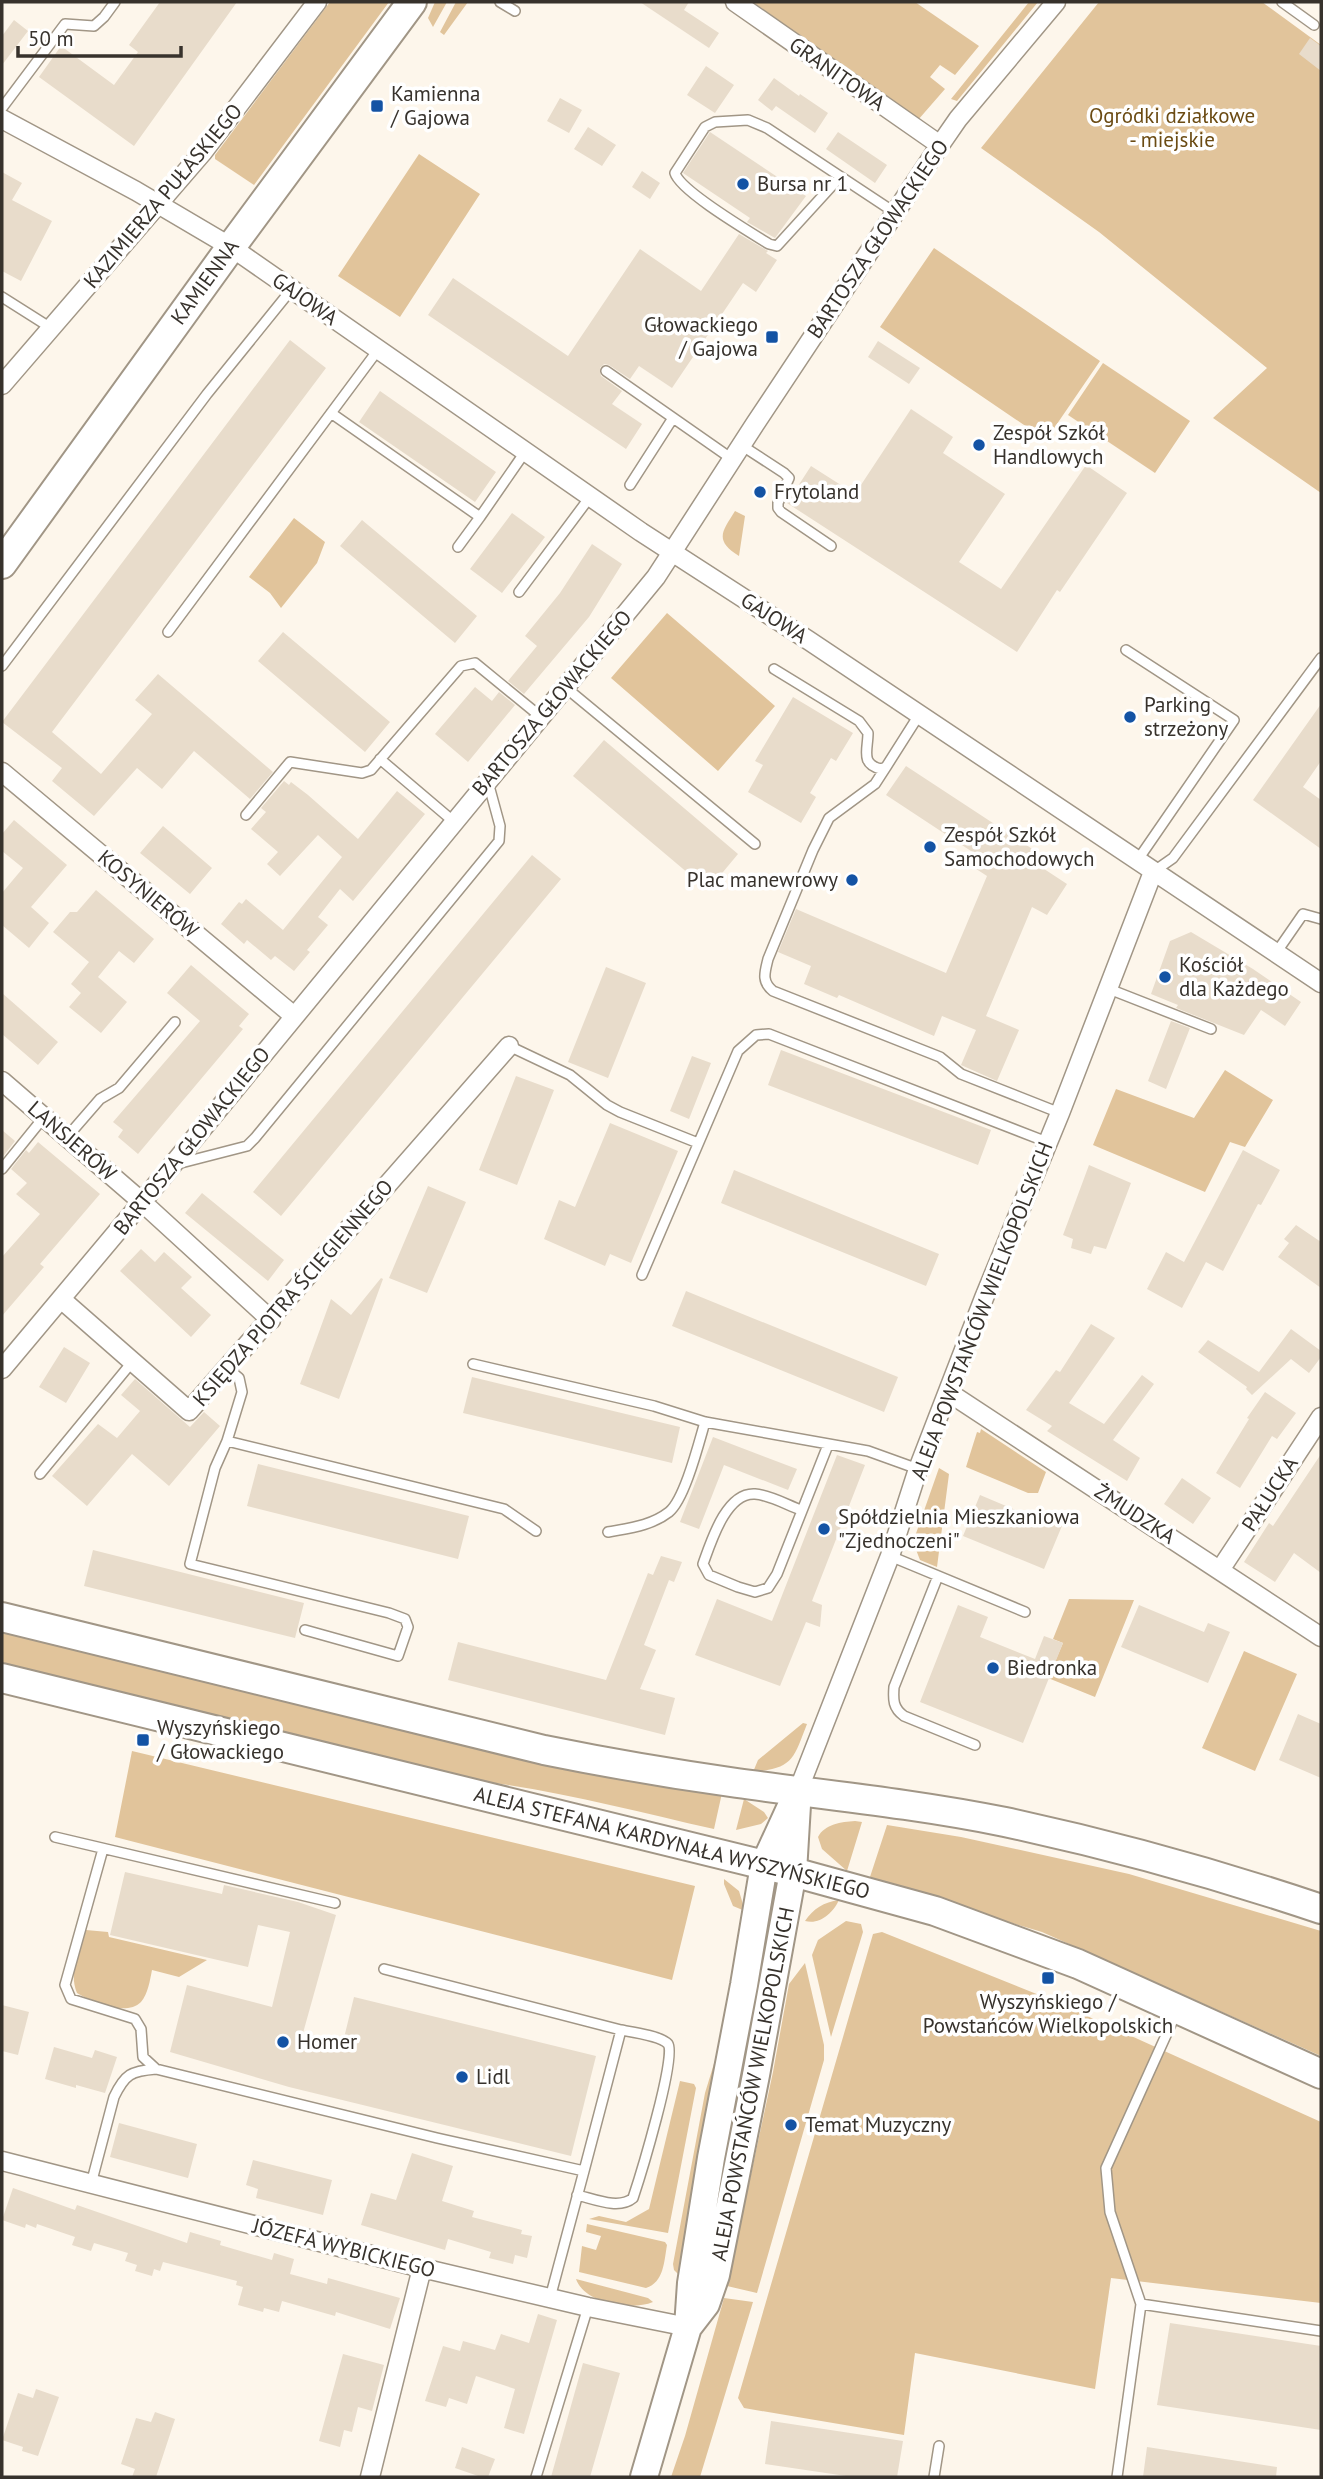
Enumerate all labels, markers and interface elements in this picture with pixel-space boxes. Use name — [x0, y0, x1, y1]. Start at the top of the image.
scale bar — [18, 14, 180, 58]
text: 50 m — [28, 25, 74, 52]
street label: GRANITOWA — [784, 31, 891, 117]
place label: Kamienna / Gajowa — [390, 80, 480, 131]
street label: KAZIMIERZA PUŁASKIEGO — [77, 98, 248, 294]
marker: Kamienna / Gajowa — [369, 98, 385, 114]
park label: Ogródki działkowe - miejskie — [1089, 102, 1255, 153]
street label: BARTOSZA GŁOWACKIEGO — [801, 134, 954, 343]
place label: Bursa nr 1 — [757, 170, 848, 197]
marker: Bursa nr 1 — [735, 176, 751, 192]
street label: KAMIENNA — [165, 233, 245, 330]
street label: GAJOWA — [267, 266, 344, 331]
place label: Głowackiego / Gajowa — [644, 311, 758, 362]
marker: Głowackiego / Gajowa — [764, 329, 780, 345]
place label: Zespół Szkół Handlowych — [993, 419, 1105, 470]
marker: Zespół Szkół Handlowych — [971, 437, 987, 453]
place label: Frytoland — [774, 478, 859, 505]
marker: Frytoland — [752, 484, 768, 500]
street label: GAJOWA — [736, 586, 813, 650]
street label: BARTOSZA GŁOWACKIEGO — [466, 604, 637, 801]
place label: Parking strzeżony — [1144, 691, 1228, 742]
marker: Parking strzeżony — [1122, 709, 1138, 725]
place label: Zespół Szkół Samochodowych — [944, 821, 1095, 872]
marker: Zespół Szkół Samochodowych — [922, 839, 938, 855]
street label: KOSYNIERÓW — [92, 844, 205, 944]
place label: Plac manewrowy — [687, 866, 838, 893]
marker: Plac manewrowy — [844, 872, 860, 888]
place label: Kościół dla Każdego — [1179, 951, 1289, 1002]
marker: Kościół dla Każdego — [1157, 969, 1173, 985]
street label: BARTOSZA GŁOWACKIEGO — [107, 1041, 276, 1240]
street label: LANSJERÓW — [22, 1095, 123, 1187]
street label: ALEJA POWSTAŃCÓW WIELKOPOLSKICH — [904, 1138, 1059, 1484]
street label: KSIĘDZA PIOTRA ŚCIEGIENNEGO — [187, 1174, 399, 1412]
street label: PAŁUCKA — [1235, 1451, 1304, 1536]
street label: ŻMUDZKA — [1090, 1478, 1181, 1550]
place label: Spółdzielnia Mieszkaniowa "Zjednoczeni" — [838, 1503, 1080, 1554]
marker: Spółdzielnia Mieszkaniowa "Zjednoczeni" — [816, 1521, 832, 1537]
place label: Biedronka — [1007, 1654, 1097, 1681]
marker: Biedronka — [985, 1660, 1001, 1676]
place label: Wyszyńskiego / Głowackiego — [156, 1714, 284, 1765]
marker: Wyszyńskiego / Głowackiego — [135, 1732, 151, 1748]
street label: ALEJA STEFANA KARDYNAŁA WYSZYŃSKIEGO — [471, 1780, 873, 1905]
street label: ALEJA POWSTAŃCÓW WIELKOPOLSKICH — [705, 1905, 800, 2263]
marker: Wyszyńskiego / Powstańców Wielkopolskich — [1040, 1970, 1056, 1986]
place label: Wyszyńskiego / Powstańców Wielkopolskich — [923, 1988, 1173, 2039]
place label: Homer — [297, 2028, 357, 2055]
marker: Homer — [275, 2034, 291, 2050]
place label: Lidl — [476, 2063, 510, 2090]
marker: Lidl — [454, 2069, 470, 2085]
place label: Temat Muzyczny — [805, 2111, 951, 2138]
marker: Temat Muzyczny — [783, 2117, 799, 2133]
street label: JÓZEFA WYBICKIEGO — [249, 2212, 438, 2283]

